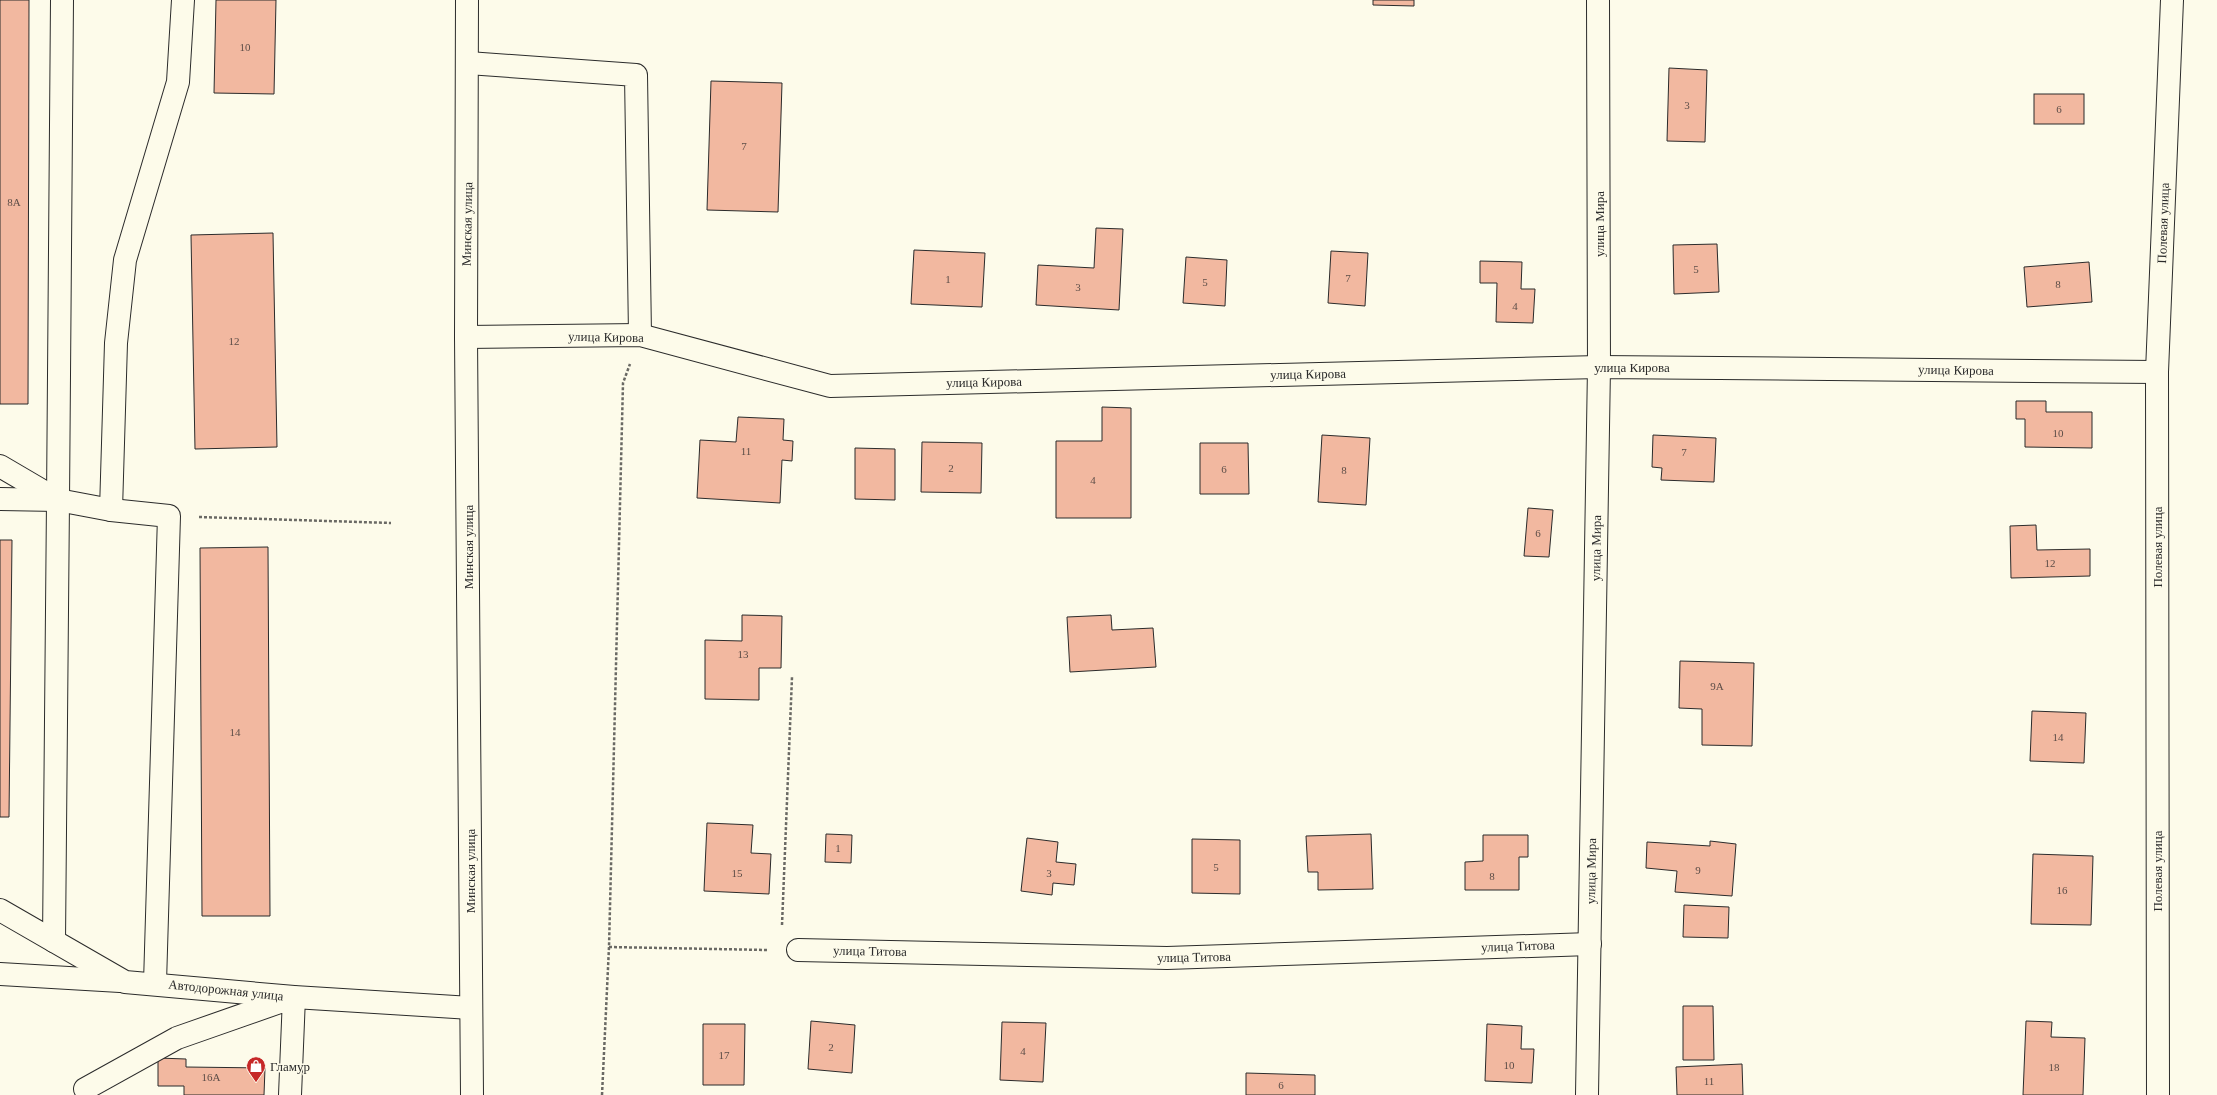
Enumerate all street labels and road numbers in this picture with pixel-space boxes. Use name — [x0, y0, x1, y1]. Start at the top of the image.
street label: Минская улица — [459, 181, 475, 266]
street label: Полевая улица — [2154, 182, 2172, 264]
street label: улица Мира — [1592, 191, 1607, 257]
street label: улица Кирова — [568, 329, 644, 345]
street label: улица Кирова — [1594, 360, 1670, 375]
street label: улица Кирова — [1918, 362, 1994, 378]
street label: улица Кирова — [1270, 366, 1346, 382]
street label: улица Кирова — [946, 374, 1022, 390]
street label: Минская улица — [461, 505, 476, 589]
street label: Полевая улица — [2150, 506, 2165, 588]
street label: улица Мира — [1588, 515, 1604, 581]
street label: Минская улица — [463, 829, 478, 913]
street label: Полевая улица — [2150, 830, 2165, 912]
street label: улица Мира — [1583, 838, 1599, 904]
street label: улица Титова — [1481, 937, 1555, 955]
street label: улица Титова — [833, 943, 907, 959]
street label: улица Титова — [1157, 949, 1231, 965]
street label: Автодорожная улица — [168, 976, 285, 1004]

